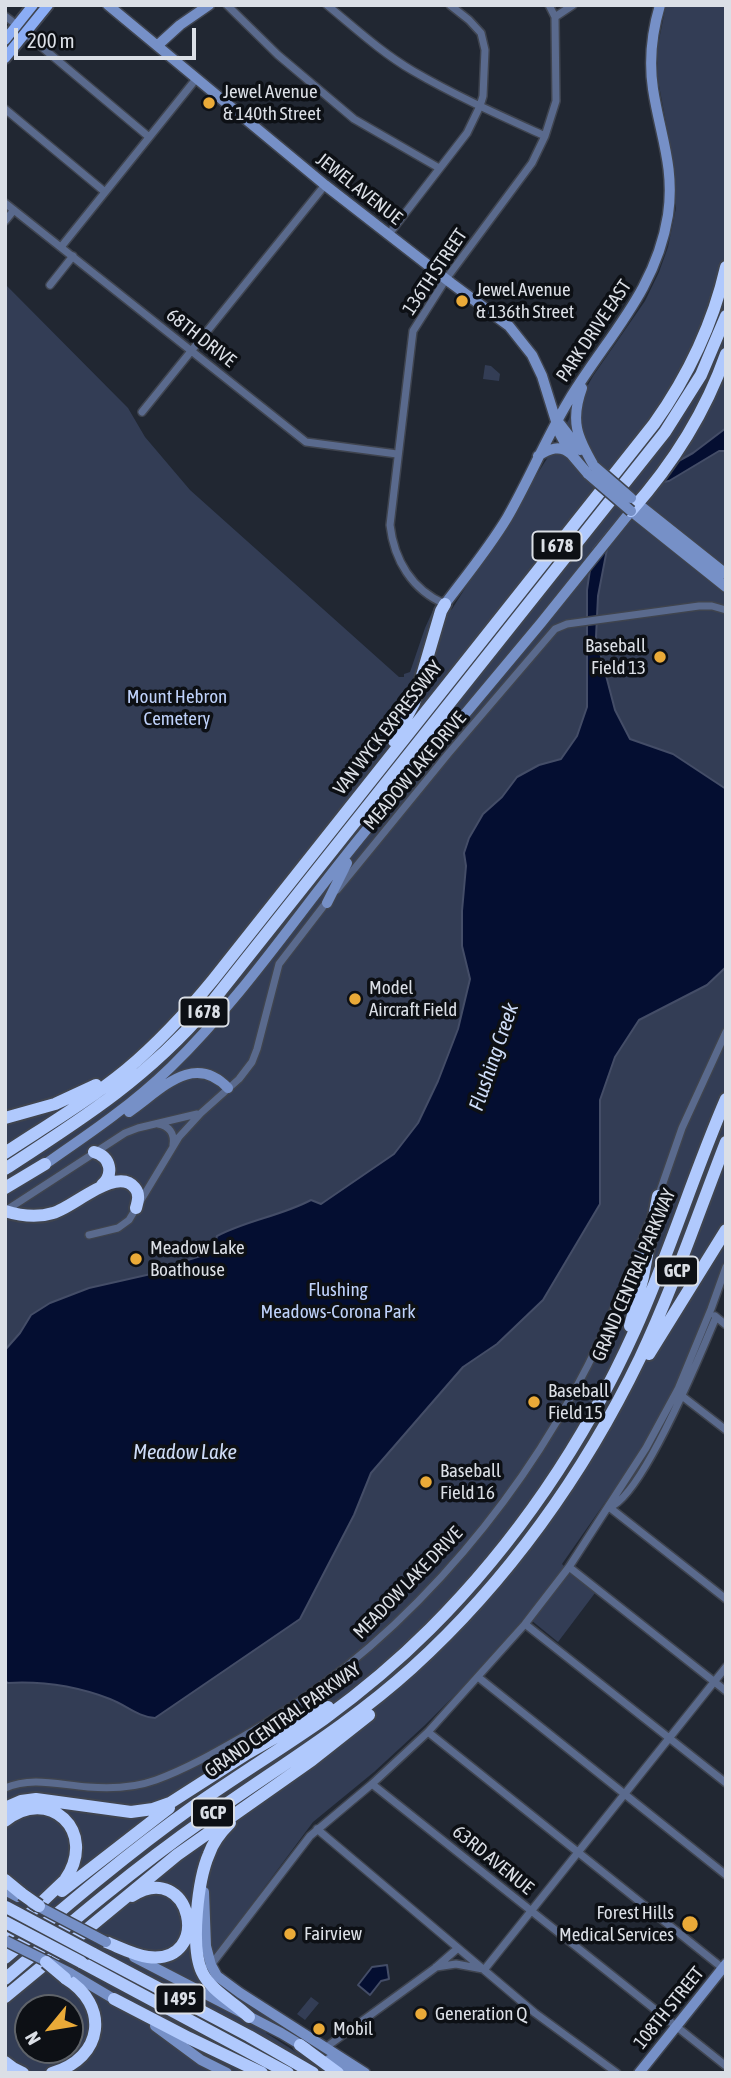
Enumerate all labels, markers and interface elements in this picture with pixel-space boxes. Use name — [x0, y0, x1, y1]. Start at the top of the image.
scale bar — [18, 14, 200, 58]
text: 200 m — [27, 28, 75, 52]
place label: Jewel Avenue & 140th Street — [223, 81, 321, 125]
marker: Jewel Avenue & 140th Street — [201, 95, 217, 111]
street label: JEWEL AVENUE — [311, 148, 407, 230]
street label: 136TH STREET — [398, 225, 472, 319]
street label: PARK DRIVE EAST — [552, 276, 636, 386]
place label: Jewel Avenue & 136th Street — [476, 279, 574, 323]
marker: Jewel Avenue & 136th Street — [454, 293, 470, 309]
street label: 68TH DRIVE — [162, 304, 240, 372]
road number: I 678 — [532, 532, 582, 560]
place label: Baseball Field 13 — [585, 635, 646, 679]
marker: Baseball Field 13 — [652, 649, 668, 665]
street label: VAN WYCK EXPRESSWAY — [329, 656, 447, 800]
park label: Mount Hebron Cemetery — [127, 686, 227, 730]
street label: MEADOW LAKE DRIVE — [359, 707, 471, 835]
place label: Model Aircraft Field — [369, 977, 457, 1021]
marker: Model Aircraft Field — [347, 991, 363, 1007]
road number: I 678 — [180, 998, 228, 1027]
water label: Flushing Creek — [464, 1000, 524, 1114]
street label: GRAND CENTRAL PARKWAY — [587, 1185, 681, 1365]
place label: Meadow Lake Boathouse — [150, 1237, 245, 1281]
marker: Meadow Lake Boathouse — [128, 1251, 144, 1267]
road number: GCP — [656, 1256, 698, 1286]
park label: Flushing Meadows-Corona Park — [260, 1279, 416, 1323]
place label: Baseball Field 15 — [548, 1380, 609, 1424]
marker: Baseball Field 15 — [526, 1394, 542, 1410]
water label: Meadow Lake — [133, 1439, 237, 1465]
place label: Baseball Field 16 — [440, 1460, 501, 1504]
marker: Baseball Field 16 — [418, 1474, 434, 1490]
street label: MEADOW LAKE DRIVE — [349, 1522, 467, 1644]
street label: GRAND CENTRAL PARKWAY — [201, 1658, 365, 1782]
road number: GCP — [192, 1798, 234, 1828]
street label: 63RD AVENUE — [448, 1820, 538, 1900]
place label: Forest Hills Medical Services — [559, 1902, 674, 1946]
marker: Forest Hills Medical Services — [680, 1914, 700, 1934]
place label: Fairview — [304, 1923, 362, 1945]
marker: Fairview — [282, 1926, 298, 1942]
street label: 108TH STREET — [629, 1962, 709, 2054]
road number: I 495 — [156, 1984, 204, 2013]
north arrow — [14, 1994, 84, 2064]
place label: Generation Q — [435, 2003, 527, 2025]
marker: Generation Q — [413, 2006, 429, 2022]
place label: Mobil — [333, 2018, 373, 2040]
marker: Mobil — [311, 2021, 327, 2037]
text: N — [20, 2028, 45, 2049]

